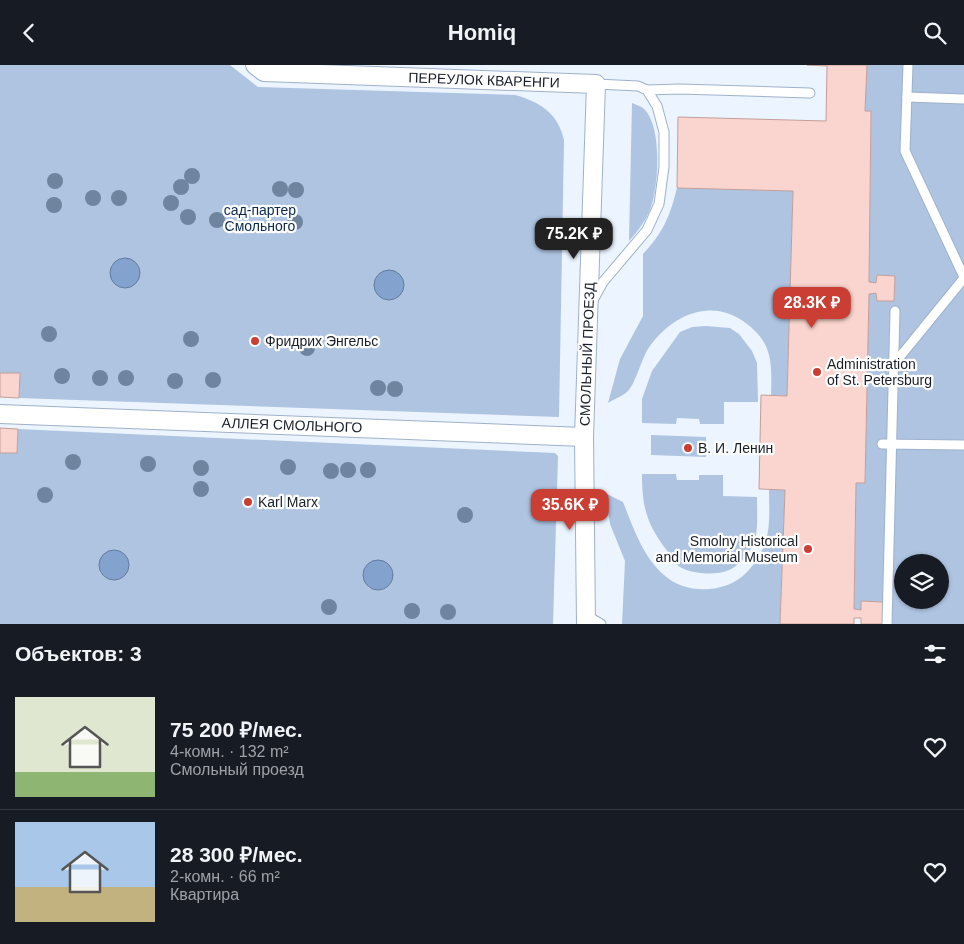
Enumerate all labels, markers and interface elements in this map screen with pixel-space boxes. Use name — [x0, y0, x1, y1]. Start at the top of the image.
icon: back — [15, 19, 43, 47]
icon: search — [921, 19, 949, 47]
text: Homiq — [448, 20, 516, 45]
street label: ПЕРЕУЛОК КВАРЕНГИ — [408, 69, 560, 91]
park label: сад-партер Смольного — [224, 202, 296, 234]
pin: 75.2K ₽ — [528, 217, 620, 260]
text: 75.2K ₽ — [546, 225, 602, 242]
street label: СМОЛЬНЫЙ ПРОЕЗД — [575, 281, 598, 426]
pin: 28.3K ₽ — [766, 287, 858, 329]
text: 28.3K ₽ — [784, 294, 840, 311]
place label: Фридрих Энгельс — [265, 333, 378, 349]
marker: Фридрих Энгельс — [249, 335, 261, 347]
place label: Administration of St. Petersburg — [827, 356, 932, 388]
marker: Administration of St. Petersburg — [811, 366, 823, 378]
street label: АЛЛЕЯ СМОЛЬНОГО — [221, 415, 363, 435]
place label: В. И. Ленин — [698, 440, 773, 456]
marker: В. И. Ленин — [682, 442, 694, 454]
pin: 35.6K ₽ — [524, 489, 616, 531]
place label: Karl Marx — [258, 494, 318, 510]
marker: Karl Marx — [242, 496, 254, 508]
text: 35.6K ₽ — [542, 496, 598, 513]
place label: Smolny Historical and Memorial Museum — [656, 533, 798, 565]
marker: Smolny Historical and Memorial Museum — [802, 543, 814, 555]
map controls — [894, 554, 949, 609]
button: layers — [894, 554, 949, 609]
icon: filters — [921, 640, 949, 668]
text: Объектов: 3 — [15, 642, 142, 665]
icon: home — [55, 717, 115, 777]
text: 75 200 ₽/мес. — [170, 718, 303, 741]
icon: heart — [921, 733, 949, 761]
text: 4-комн. · 132 m² — [170, 743, 289, 760]
text: Смольный проезд — [170, 761, 304, 778]
icon: home — [55, 842, 115, 902]
text: 28 300 ₽/мес. — [170, 843, 303, 866]
icon: heart — [921, 858, 949, 886]
text: 2-комн. · 66 m² — [170, 868, 280, 885]
text: Квартира — [170, 886, 239, 903]

